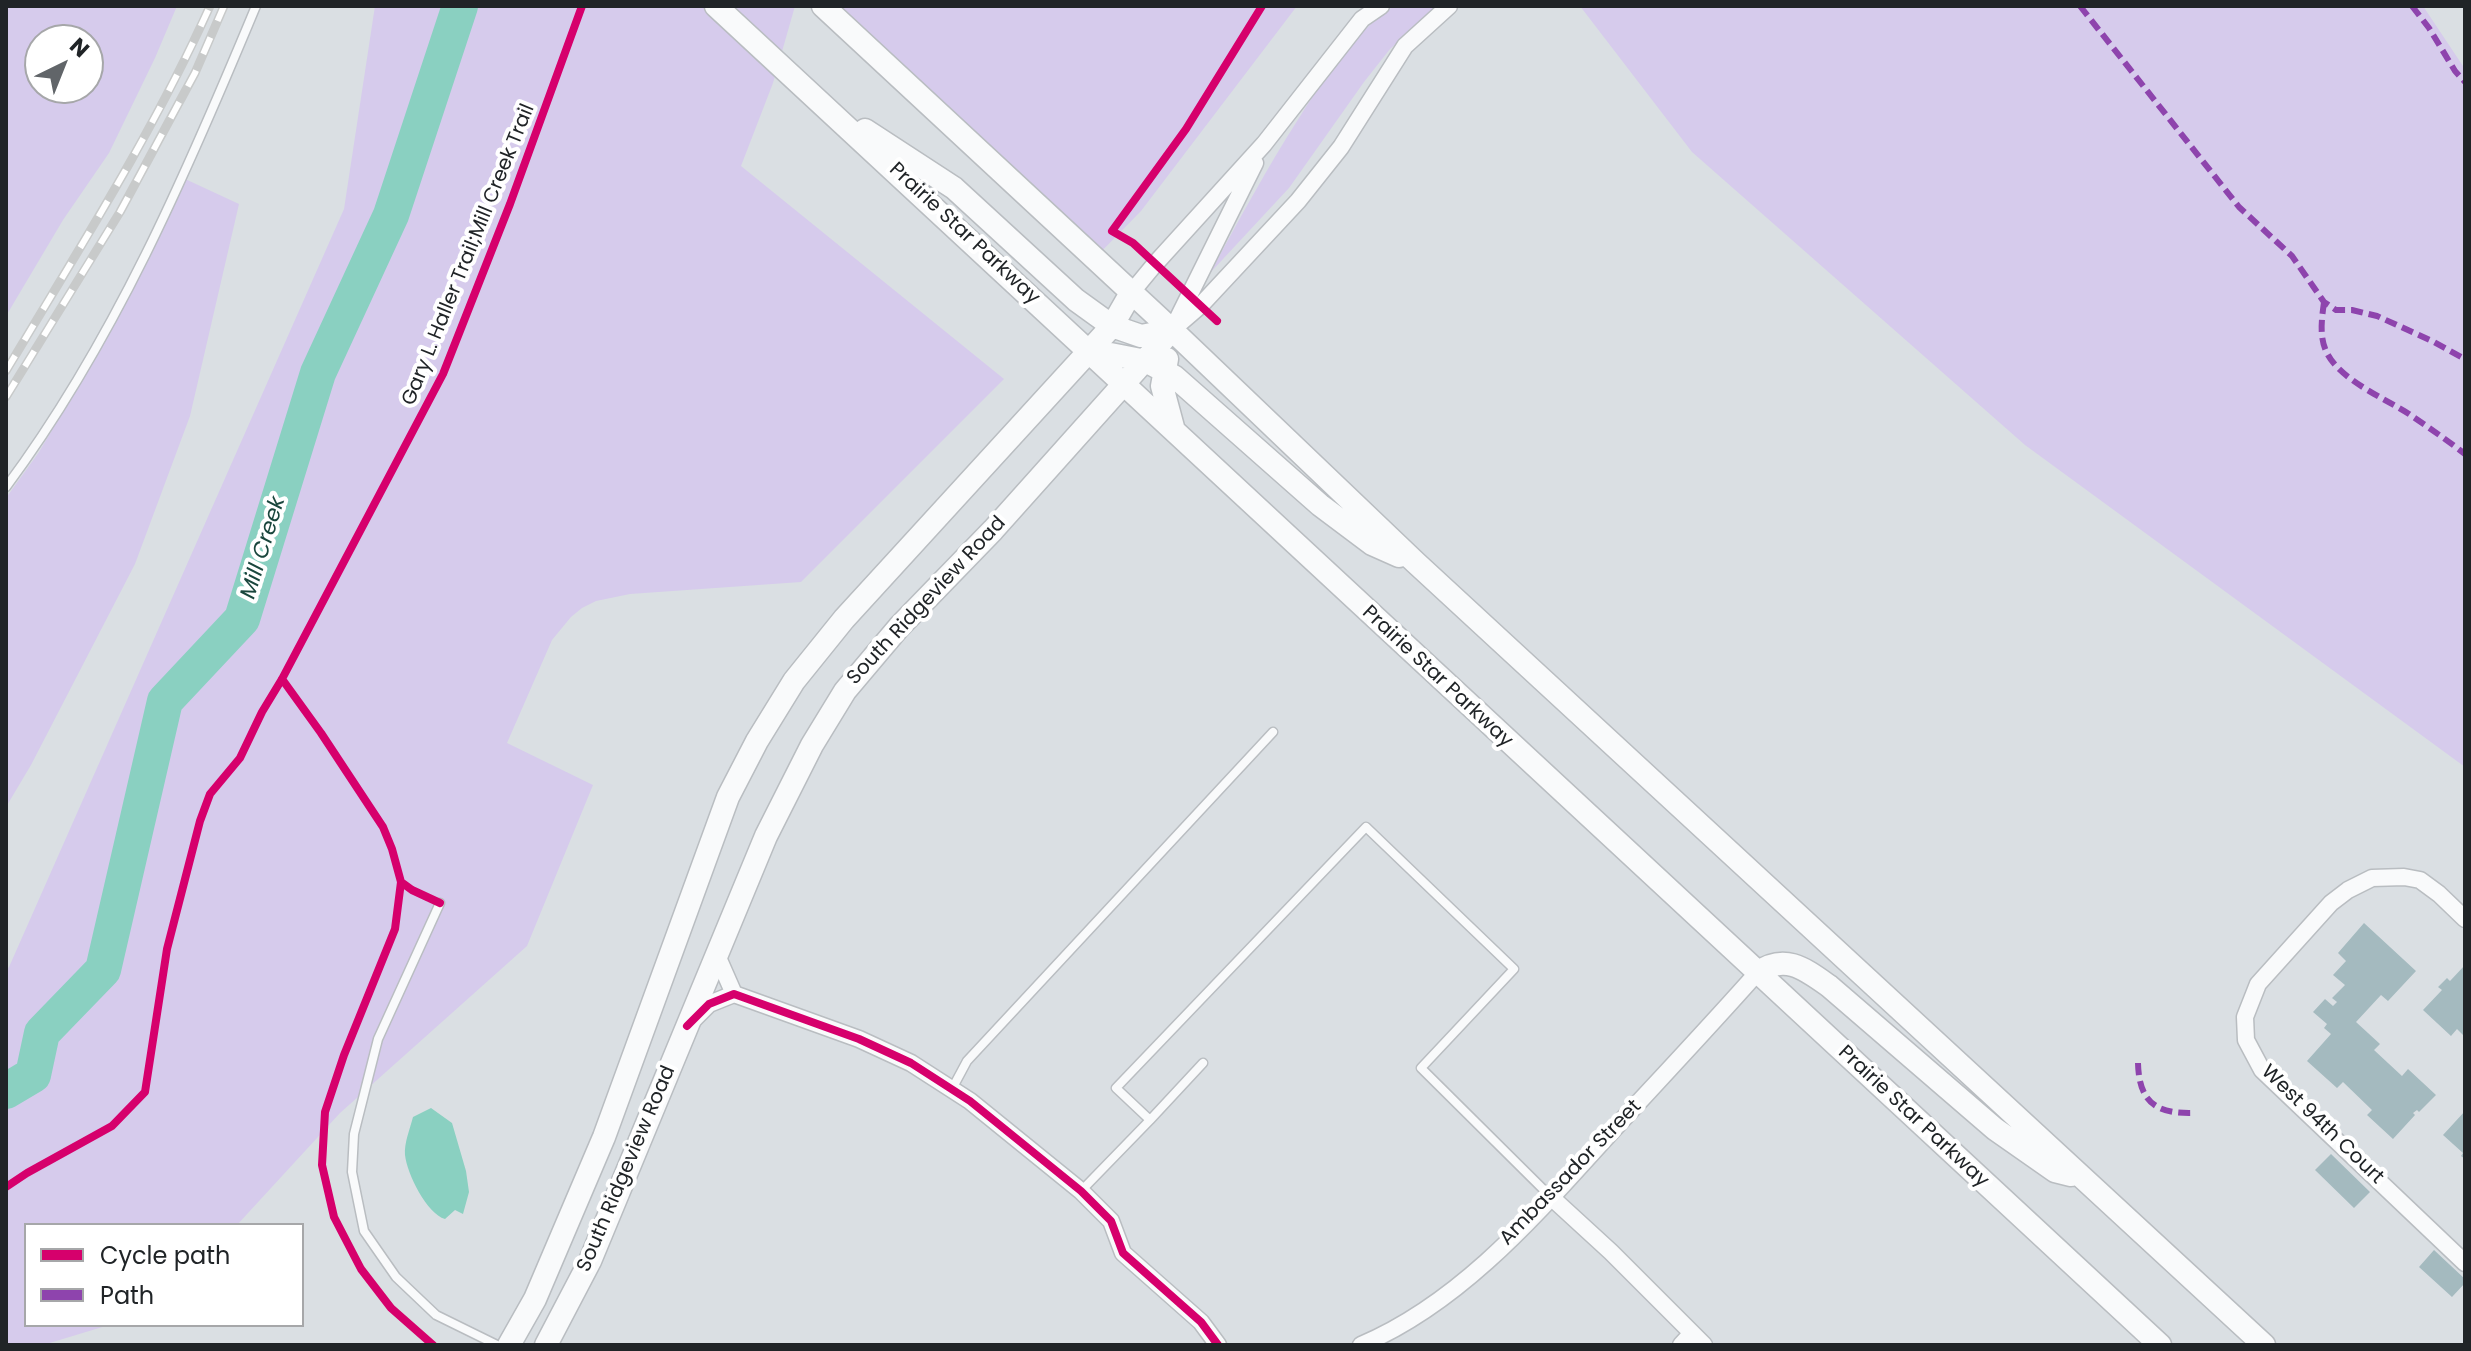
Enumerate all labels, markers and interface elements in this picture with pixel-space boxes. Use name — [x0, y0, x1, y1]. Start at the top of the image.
north arrow — [24, 24, 104, 104]
text: N — [63, 31, 96, 65]
street label: Gary L. Haller Trail;Mill Creek Trail — [397, 101, 541, 409]
street label: Prairie Star Parkway — [884, 158, 1044, 310]
water label: Mill Creek — [236, 494, 292, 602]
street label: South Ridgeview Road — [843, 512, 1011, 690]
street label: Prairie Star Parkway — [1357, 601, 1517, 753]
street label: Prairie Star Parkway — [1833, 1041, 1993, 1193]
street label: West 94th Court — [2256, 1060, 2388, 1190]
street label: South Ridgeview Road — [573, 1062, 681, 1276]
street label: Ambassador Street — [1495, 1095, 1647, 1251]
legend — [24, 1223, 304, 1327]
text: Cycle path — [100, 1239, 230, 1272]
text: Path — [100, 1279, 154, 1312]

